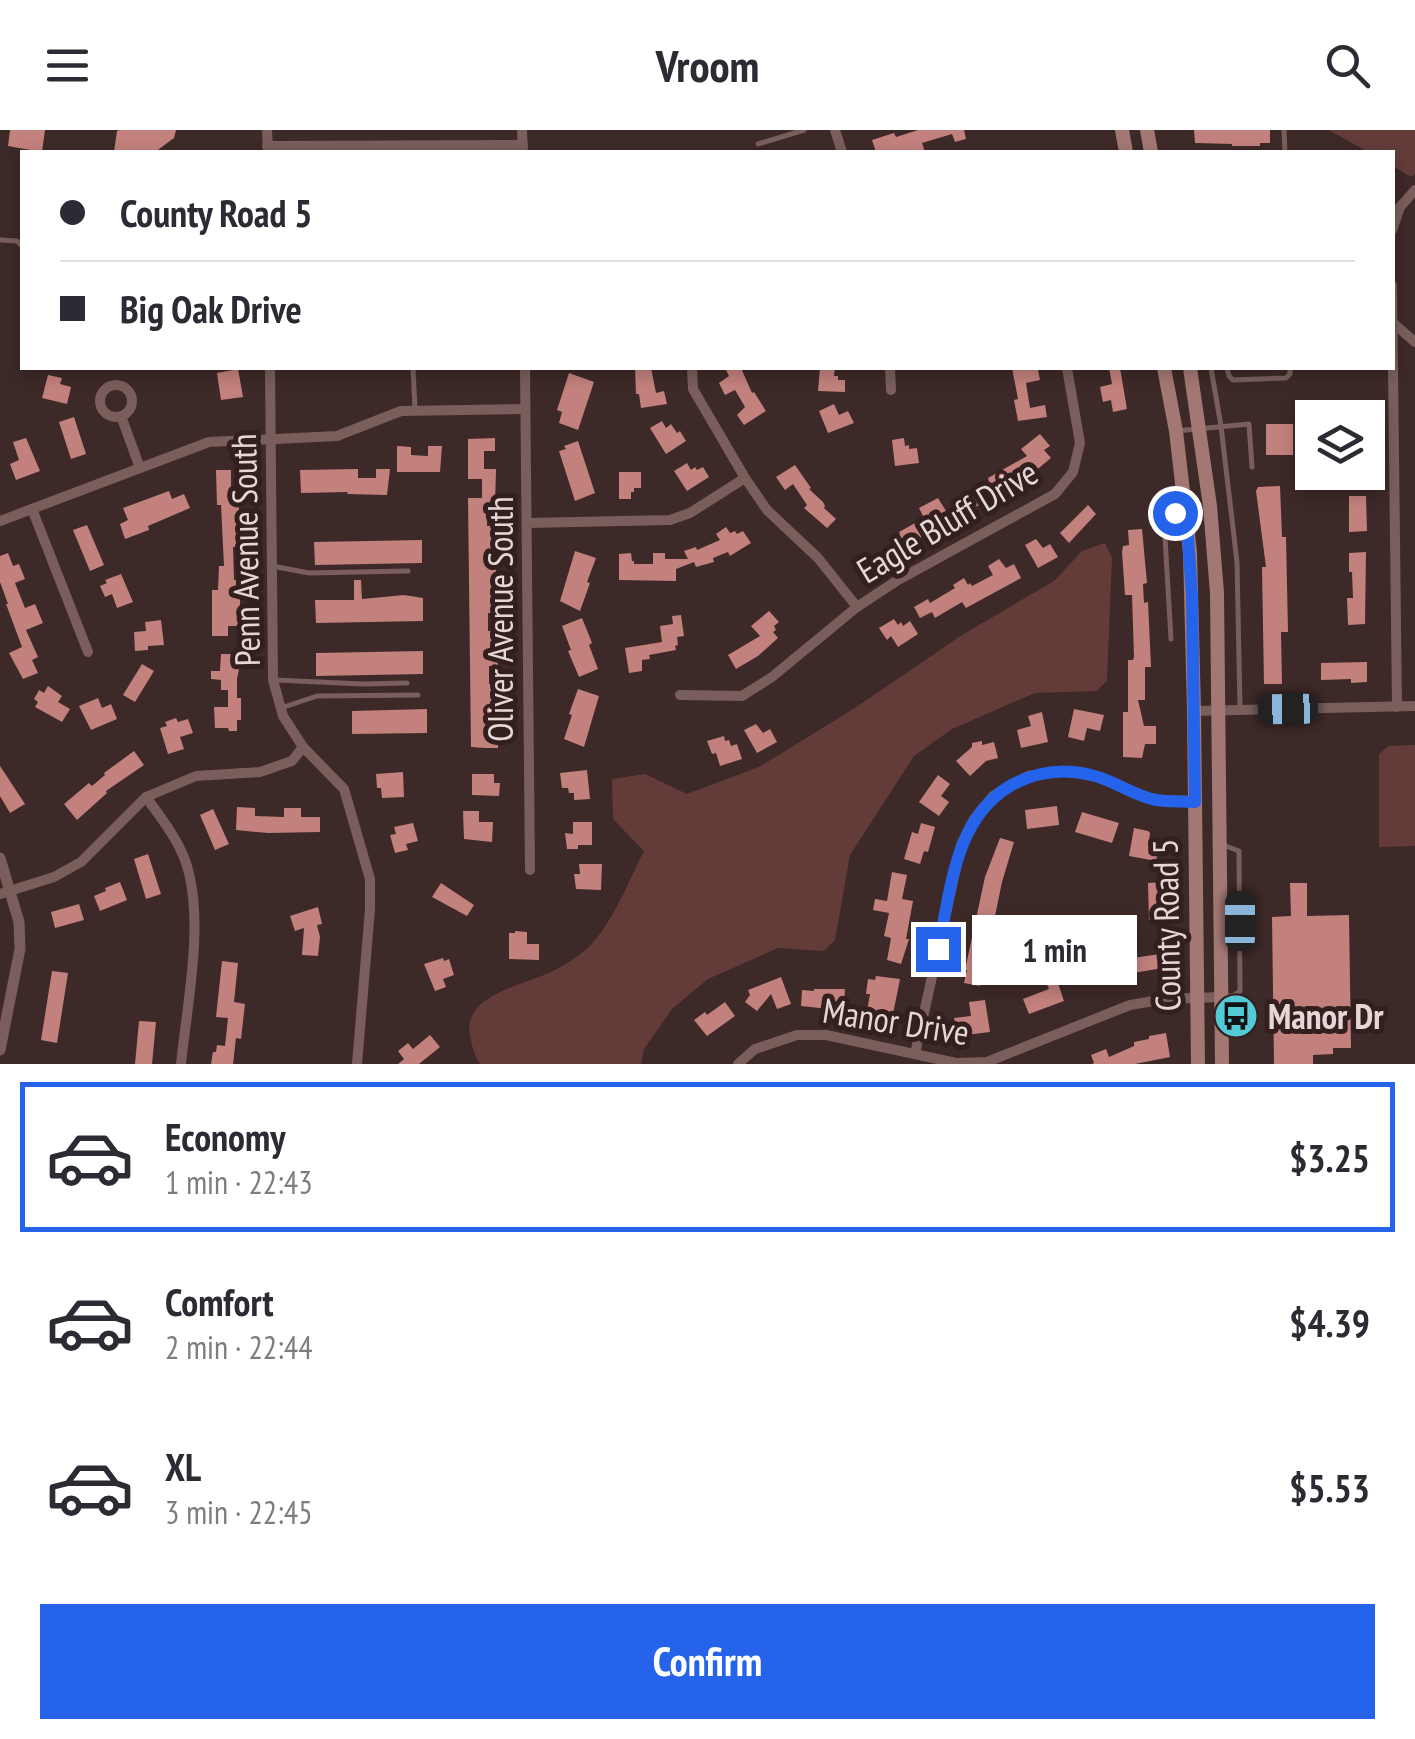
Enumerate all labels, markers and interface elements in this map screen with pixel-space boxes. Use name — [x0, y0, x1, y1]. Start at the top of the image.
text: Vroom — [656, 36, 759, 94]
icon: menu — [40, 38, 95, 93]
icon: search — [1320, 38, 1375, 93]
text: County Road 5 — [120, 188, 312, 237]
text: Big Oak Drive — [120, 284, 302, 333]
map controls — [1295, 400, 1385, 490]
button: layers — [1295, 400, 1385, 490]
street label: Penn Avenue South — [220, 433, 270, 667]
street label: Eagle Bluff Drive — [848, 449, 1046, 593]
route start — [1153, 491, 1198, 536]
street label: Oliver Avenue South — [477, 496, 523, 742]
car — [1258, 693, 1318, 725]
street label: County Road 5 — [1141, 838, 1191, 1012]
car — [1225, 891, 1255, 951]
callout: 1 min — [973, 914, 1138, 984]
route end — [916, 927, 961, 972]
text: 1 min — [1022, 929, 1087, 971]
street label: Manor Drive — [820, 987, 972, 1055]
bus stop icon: Manor Dr — [1213, 993, 1259, 1039]
place label: Manor Dr — [1268, 993, 1384, 1039]
icon: car — [45, 1112, 135, 1202]
text: Economy — [165, 1112, 285, 1161]
text: $3.25 — [1289, 1133, 1370, 1182]
text: 1 min · 22:43 — [165, 1161, 313, 1203]
icon: car — [45, 1277, 135, 1367]
text: Comfort — [165, 1277, 274, 1326]
text: $4.39 — [1289, 1298, 1370, 1347]
text: 2 min · 22:44 — [165, 1326, 313, 1368]
icon: car — [45, 1442, 135, 1532]
text: XL — [165, 1442, 201, 1491]
text: $5.53 — [1289, 1463, 1370, 1512]
text: 3 min · 22:45 — [165, 1491, 313, 1533]
button: Confirm — [40, 1604, 1375, 1719]

